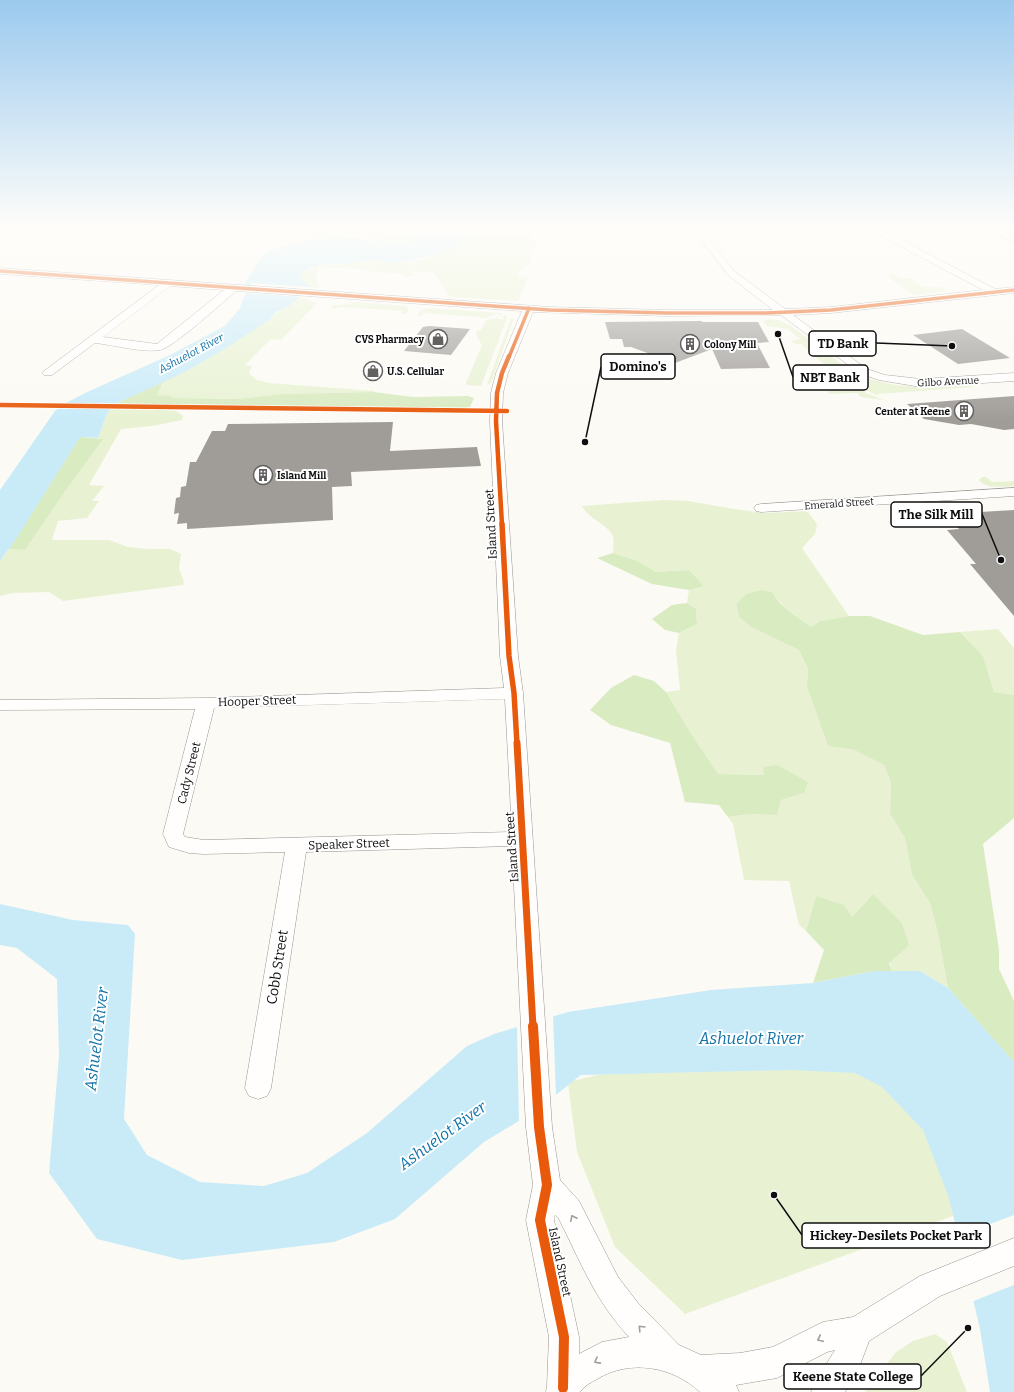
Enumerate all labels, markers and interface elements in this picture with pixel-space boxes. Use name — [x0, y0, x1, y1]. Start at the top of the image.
shop icon: CVS Pharmacy — [427, 328, 449, 350]
water label: Ashuelot River — [156, 331, 226, 376]
callout: TD Bank — [809, 331, 876, 356]
building icon: Colony Mill — [679, 333, 701, 355]
place label: CVS Pharmacy — [355, 334, 424, 346]
text: TD Bank — [818, 336, 869, 351]
place label: Colony Mill — [704, 339, 756, 351]
callout: Domino's — [601, 354, 675, 379]
text: Domino's — [609, 359, 667, 374]
shop icon: U.S. Cellular — [362, 360, 384, 382]
callout: NBT Bank — [793, 365, 868, 390]
place label: U.S. Cellular — [387, 366, 444, 378]
text: NBT Bank — [800, 370, 860, 385]
street label: Gilbo Avenue — [917, 374, 979, 390]
building icon: Center at Keene — [953, 400, 975, 422]
place label: Center at Keene — [875, 406, 950, 418]
building icon: Island Mill — [252, 464, 274, 486]
place label: Island Mill — [277, 470, 326, 482]
street label: Island Street — [482, 488, 500, 560]
street label: Emerald Street — [804, 496, 875, 512]
callout: The Silk Mill — [891, 502, 982, 527]
text: The Silk Mill — [899, 507, 973, 522]
street label: Hooper Street — [218, 693, 297, 709]
street label: Cady Street — [175, 740, 204, 806]
street label: Island Street — [503, 811, 521, 883]
street label: Speaker Street — [308, 836, 391, 852]
street label: Cobb Street — [263, 929, 292, 1006]
water label: Ashuelot River — [81, 985, 112, 1093]
water label: Ashuelot River — [698, 1029, 804, 1048]
water label: Ashuelot River — [394, 1096, 491, 1174]
one-way arrow — [570, 1215, 578, 1222]
callout: Hickey-Desilets Pocket Park — [802, 1223, 990, 1248]
street label: Island Street — [546, 1226, 574, 1299]
text: Hickey-Desilets Pocket Park — [810, 1228, 982, 1243]
one-way arrow — [638, 1325, 646, 1333]
one-way arrow — [816, 1334, 824, 1342]
one-way arrow — [594, 1357, 601, 1364]
callout: Keene State College — [784, 1364, 921, 1389]
text: Keene State College — [793, 1369, 913, 1384]

